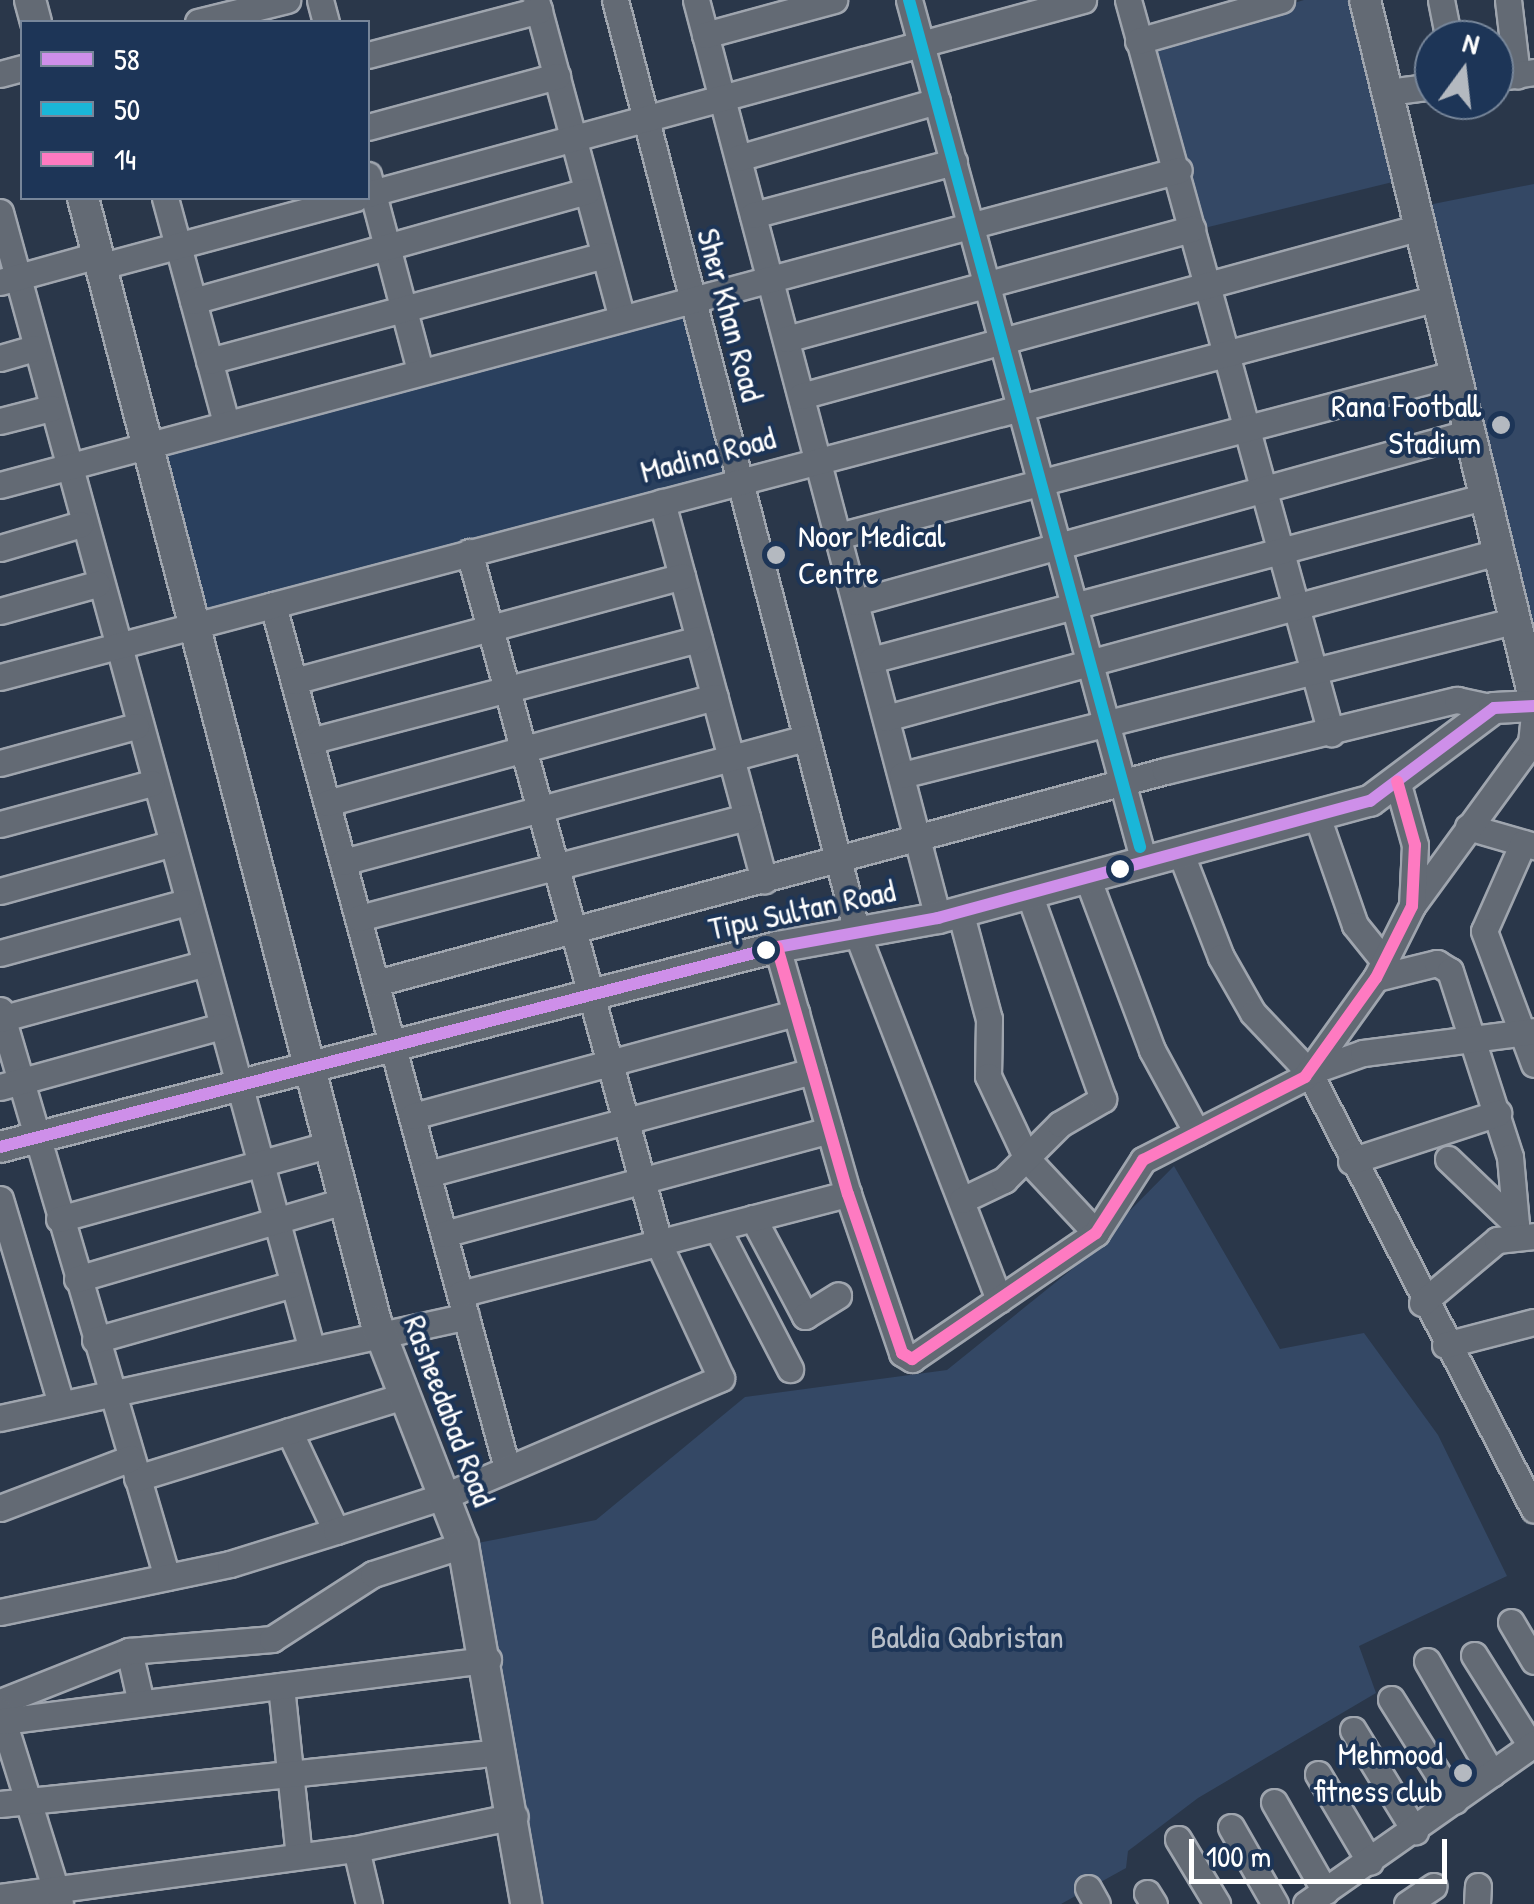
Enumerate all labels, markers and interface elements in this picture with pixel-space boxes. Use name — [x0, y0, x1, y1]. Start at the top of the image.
legend — [20, 20, 370, 200]
north arrow — [1414, 20, 1514, 120]
text: N — [1459, 23, 1483, 63]
text: 58 — [114, 39, 140, 79]
text: 50 — [114, 89, 140, 129]
text: 14 — [114, 139, 136, 179]
street label: Sher Khan Road — [688, 224, 772, 406]
place label: Rana Football Stadium — [1331, 388, 1481, 463]
marker: Rana Football Stadium — [1490, 414, 1512, 436]
street label: Madina Road — [636, 419, 780, 491]
place label: Noor Medical Centre — [798, 518, 945, 593]
marker: Noor Medical Centre — [763, 542, 789, 568]
unlabelled marker — [1110, 859, 1130, 879]
street label: Tipu Sultan Road — [705, 871, 899, 949]
unlabelled marker — [756, 940, 776, 960]
street label: Rasheedabad Road — [395, 1310, 503, 1512]
park label: Baldia Qabristan — [870, 1618, 1064, 1656]
place label: Mehmood fitness club — [1313, 1736, 1443, 1811]
marker: Mehmood fitness club — [1452, 1762, 1474, 1784]
scale bar — [1194, 1819, 1452, 1881]
text: 100 m — [1206, 1836, 1271, 1876]

